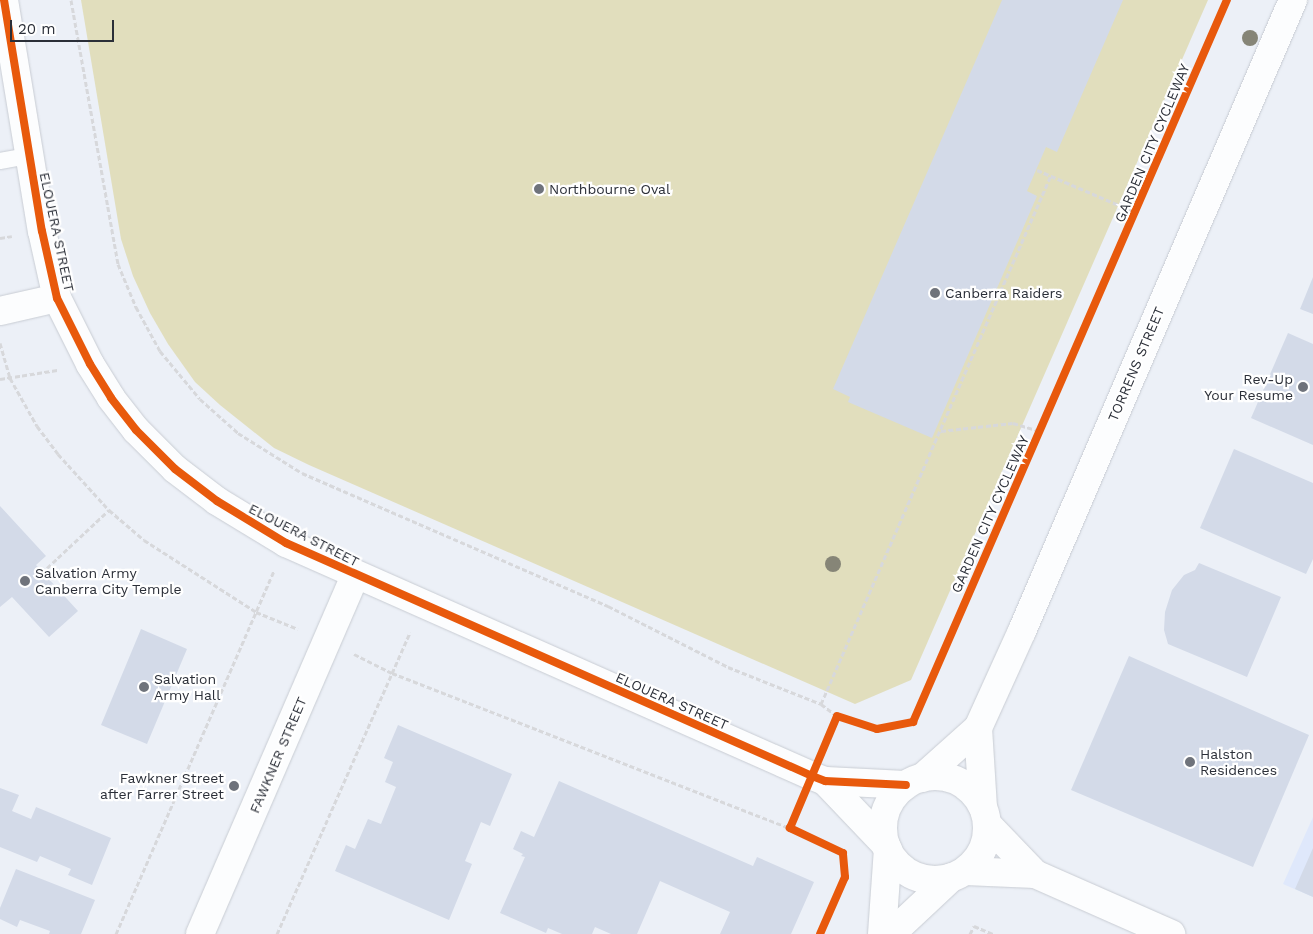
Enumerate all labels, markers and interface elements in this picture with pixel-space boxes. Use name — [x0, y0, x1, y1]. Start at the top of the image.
scale bar — [12, 10, 116, 42]
text: 20 m — [18, 20, 56, 38]
street label: GARDEN CITY CYCLEWAY — [1111, 61, 1193, 225]
street label: ELOUERA STREET — [36, 170, 78, 294]
place label: Northbourne Oval — [549, 181, 670, 197]
marker: Northbourne Oval — [533, 183, 545, 195]
place label: Canberra Raiders — [945, 285, 1063, 301]
marker: Canberra Raiders — [929, 287, 941, 299]
street label: TORRENS STREET — [1104, 304, 1168, 424]
place label: Rev-Up Your Resume — [1204, 371, 1293, 404]
marker: Rev-Up Your Resume — [1297, 381, 1309, 393]
street label: GARDEN CITY CYCLEWAY — [948, 432, 1032, 596]
street label: ELOUERA STREET — [246, 500, 362, 570]
place label: Salvation Army Canberra City Temple — [35, 565, 183, 598]
marker: Salvation Army Canberra City Temple — [19, 575, 31, 587]
street label: ELOUERA STREET — [613, 668, 731, 734]
place label: Salvation Army Hall — [154, 671, 221, 704]
marker: Salvation Army Hall — [138, 681, 150, 693]
street label: FAWKNER STREET — [246, 694, 310, 816]
place label: Halston Residences — [1200, 746, 1277, 779]
marker: Halston Residences — [1184, 756, 1196, 768]
place label: Fawkner Street after Farrer Street — [99, 770, 224, 802]
marker: Fawkner Street after Farrer Street — [228, 780, 240, 792]

